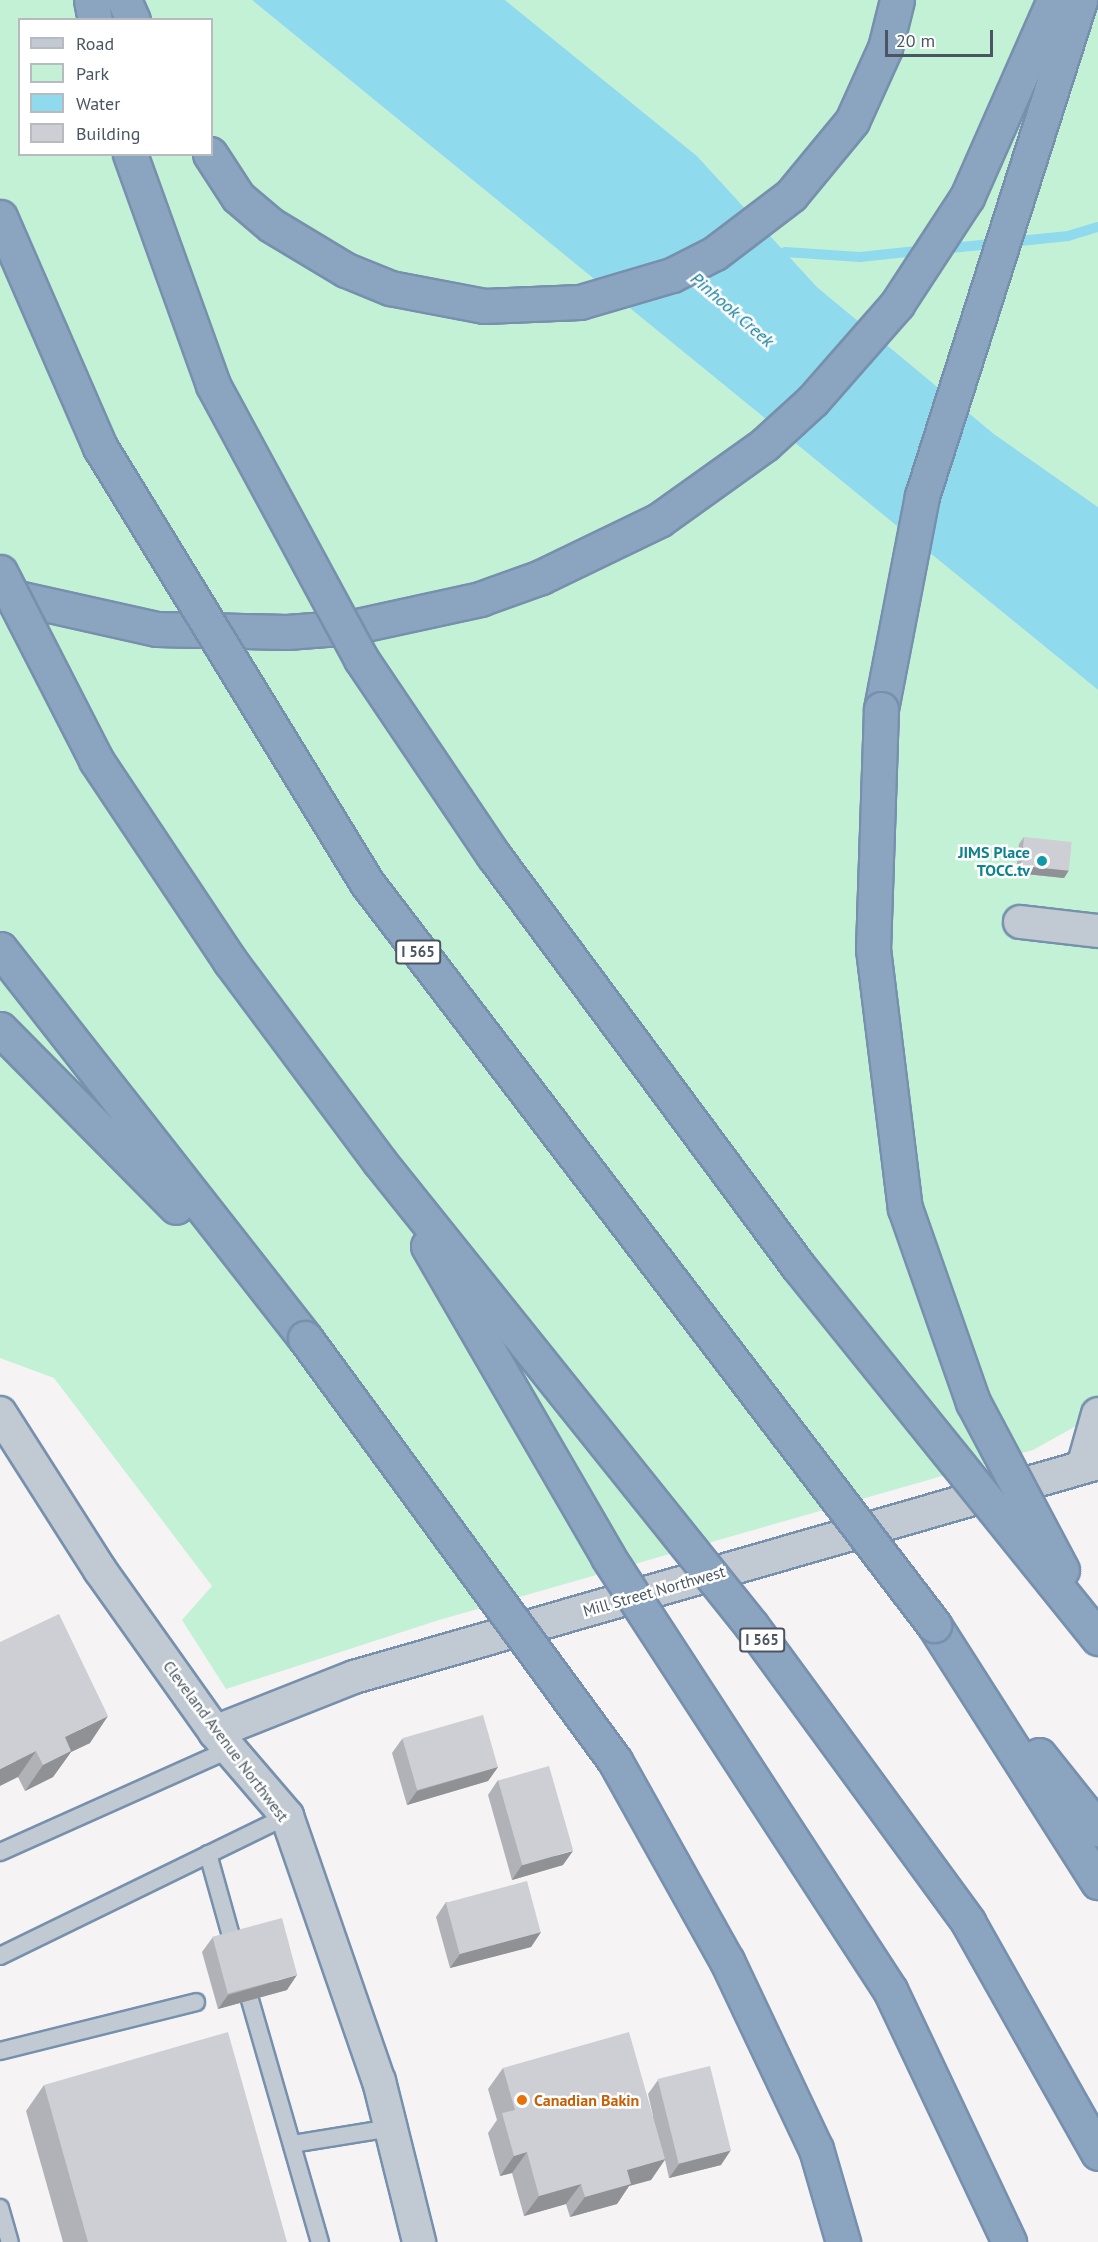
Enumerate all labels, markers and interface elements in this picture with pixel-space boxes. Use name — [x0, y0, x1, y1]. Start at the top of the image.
legend — [18, 18, 213, 156]
scale bar — [888, 18, 996, 56]
text: 20 m — [896, 29, 935, 52]
text: Road — [76, 32, 114, 55]
text: Park — [76, 62, 109, 85]
text: Water — [76, 92, 120, 115]
text: Building — [76, 122, 140, 145]
water label: Pinhook Creek — [686, 268, 778, 352]
place label: JIMS Place TOCC.tv — [958, 842, 1030, 880]
marker: JIMS Place TOCC.tv — [1035, 854, 1049, 868]
road number: I 565 — [394, 940, 442, 964]
street label: Mill Street Northwest — [581, 1562, 727, 1620]
road number: I 565 — [738, 1628, 786, 1652]
street label: Cleveland Avenue Northwest — [159, 1657, 293, 1825]
place label: Canadian Bakin — [534, 2090, 639, 2110]
marker: Canadian Bakin — [515, 2093, 529, 2107]

